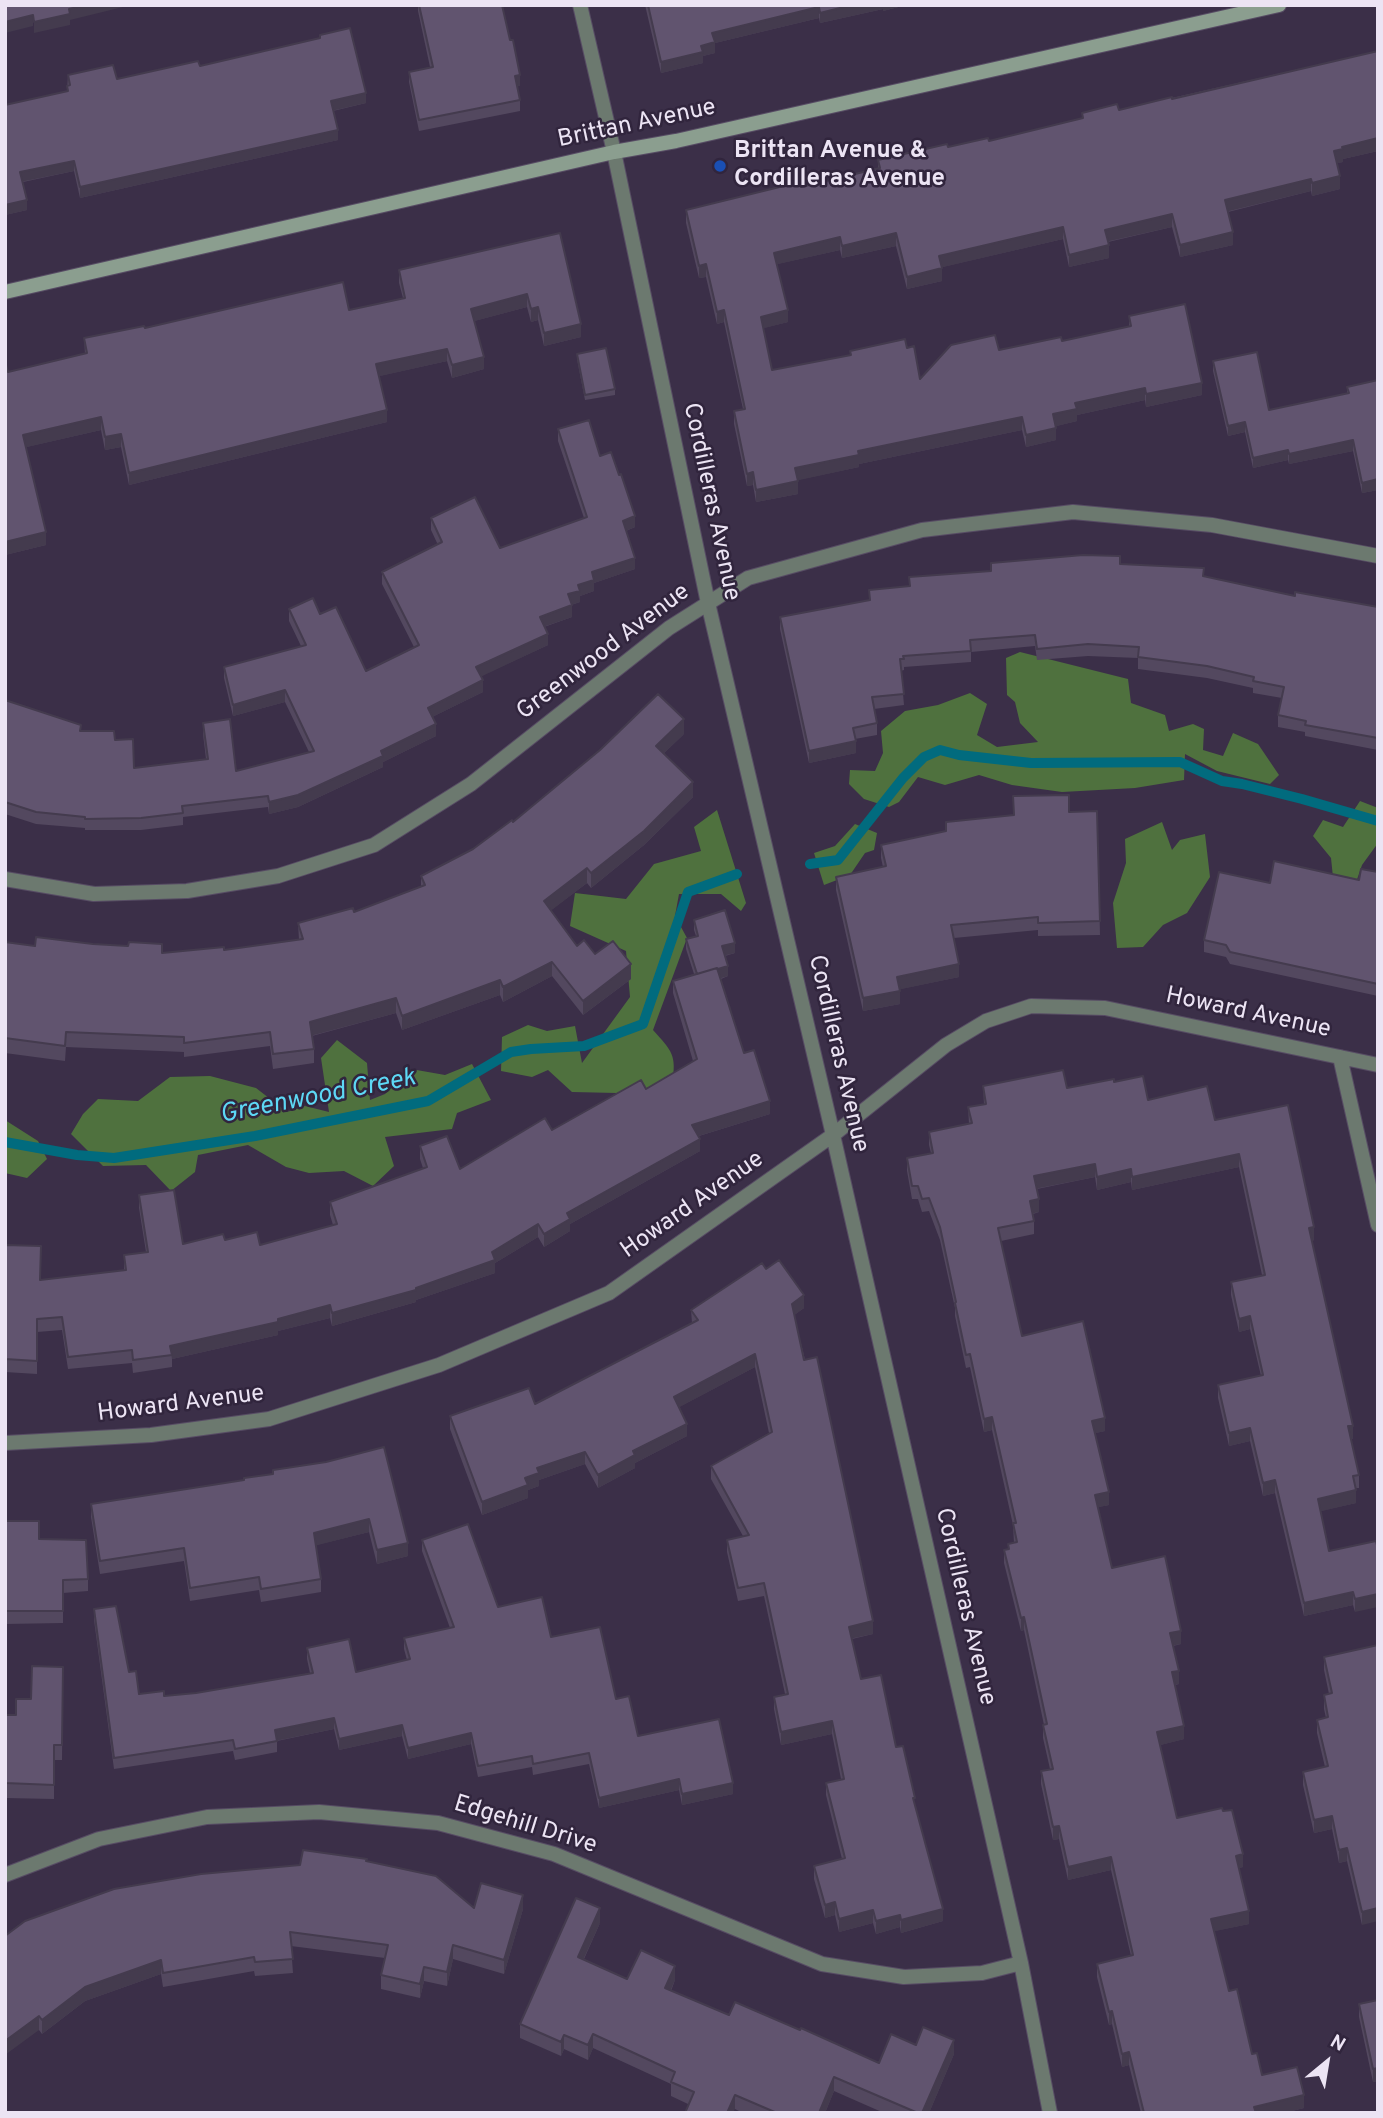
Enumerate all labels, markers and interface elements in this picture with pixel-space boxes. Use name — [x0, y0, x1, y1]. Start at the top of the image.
street label: Brittan Avenue — [555, 94, 719, 156]
place label: Brittan Avenue & Cordilleras Avenue — [734, 138, 945, 194]
marker: Brittan Avenue & Cordilleras Avenue — [712, 158, 728, 174]
street label: Cordilleras Avenue — [675, 400, 745, 604]
street label: Greenwood Avenue — [512, 579, 696, 727]
street label: Cordilleras Avenue — [800, 953, 874, 1155]
street label: Howard Avenue — [1163, 982, 1333, 1046]
water label: Greenwood Creek — [218, 1064, 418, 1132]
street label: Howard Avenue — [616, 1146, 770, 1266]
street label: Howard Avenue — [96, 1380, 266, 1430]
street label: Cordilleras Avenue — [927, 1506, 1001, 1708]
street label: Edgehill Drive — [450, 1791, 600, 1861]
north arrow — [1292, 2027, 1362, 2097]
text: N — [1326, 2030, 1349, 2058]

